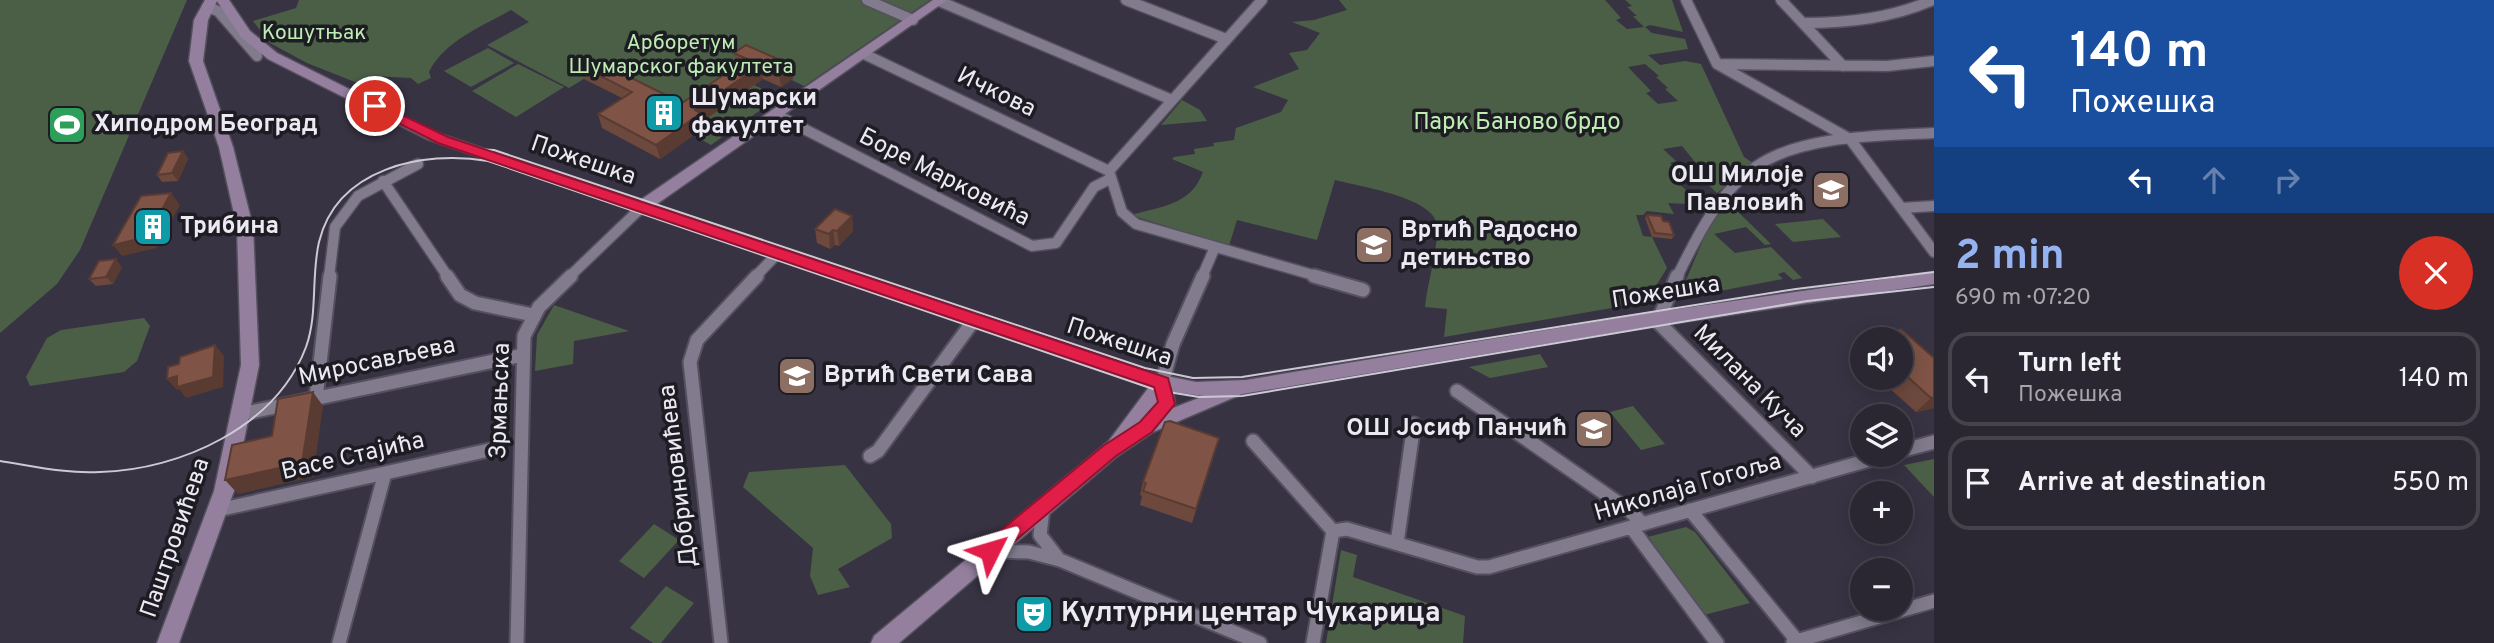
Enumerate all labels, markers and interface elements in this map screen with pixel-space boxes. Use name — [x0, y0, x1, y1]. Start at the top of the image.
park label: Кошутњак — [262, 20, 366, 47]
text: 140 m — [2070, 23, 2209, 85]
icon: left — [1955, 28, 2046, 119]
park label: Арборетум Шумарског факултета — [568, 30, 794, 81]
street label: Ичкова — [952, 61, 1040, 125]
pin — [345, 76, 405, 136]
place label: Шумарски факултет — [691, 84, 817, 142]
text: Пожешка — [2070, 84, 2215, 124]
icon: arrive — [356, 87, 394, 125]
building icon: Шумарски факултет — [643, 92, 685, 134]
sports icon: Хиподром Београд — [46, 104, 88, 146]
park label: Парк Баново брдо — [1413, 108, 1621, 138]
place label: Хиподром Београд — [94, 110, 318, 140]
street label: Боре Марковића — [853, 122, 1035, 234]
street label: Пожешка — [527, 129, 639, 193]
place label: ОШ Милоје Павловић — [1671, 161, 1804, 219]
icon: left — [2122, 161, 2160, 199]
icon: ahead — [2195, 161, 2233, 199]
icon: right — [2268, 161, 2306, 199]
school or university icon: ОШ Милоје Павловић — [1810, 169, 1852, 211]
building icon: Трибина — [132, 206, 174, 248]
place label: Трибина — [180, 212, 279, 242]
place label: Вртић Радосно детињство — [1401, 216, 1578, 274]
school or university icon: Вртић Радосно детињство — [1353, 224, 1395, 266]
text: 2 min — [1955, 231, 2065, 284]
button: close — [2399, 236, 2473, 310]
street label: Пожешка — [1610, 270, 1722, 316]
text: 690 m · 07:20 — [1955, 284, 2091, 313]
street label: Пожешка — [1063, 312, 1175, 374]
street label: Милана Куча — [1686, 319, 1812, 445]
map controls — [1850, 327, 1913, 621]
button: sound — [1850, 327, 1913, 390]
street label: Миросављева — [296, 331, 458, 393]
street label: Зрмањска — [484, 342, 518, 460]
text: Turn left — [2018, 348, 2122, 381]
school or university icon: Вртић Свети Сава — [776, 355, 818, 397]
icon: left — [1959, 360, 1997, 398]
place label: Вртић Свети Сава — [824, 361, 1033, 391]
text: 140 m — [2399, 363, 2469, 396]
text: Пожешка — [2018, 381, 2122, 410]
street label: Добриновићева — [653, 383, 705, 569]
button: layers — [1850, 404, 1913, 467]
school or university icon: ОШ Јосиф Панчић — [1573, 408, 1615, 450]
place label: ОШ Јосиф Панчић — [1346, 414, 1567, 444]
street label: Васе Стајића — [279, 426, 427, 488]
street label: Николаја Гогоља — [1591, 447, 1785, 529]
street label: Паштровићева — [135, 454, 217, 622]
icon: arrive — [1959, 464, 1997, 502]
text: Arrive at destination — [2018, 467, 2266, 500]
text: 550 m — [2392, 467, 2469, 500]
button: + — [1850, 481, 1913, 544]
position arrow — [953, 514, 1027, 588]
button: − — [1850, 558, 1913, 621]
theatre icon: Културни центар Чукарица — [1013, 593, 1055, 635]
place label: Културни центар Чукарица — [1061, 596, 1441, 632]

